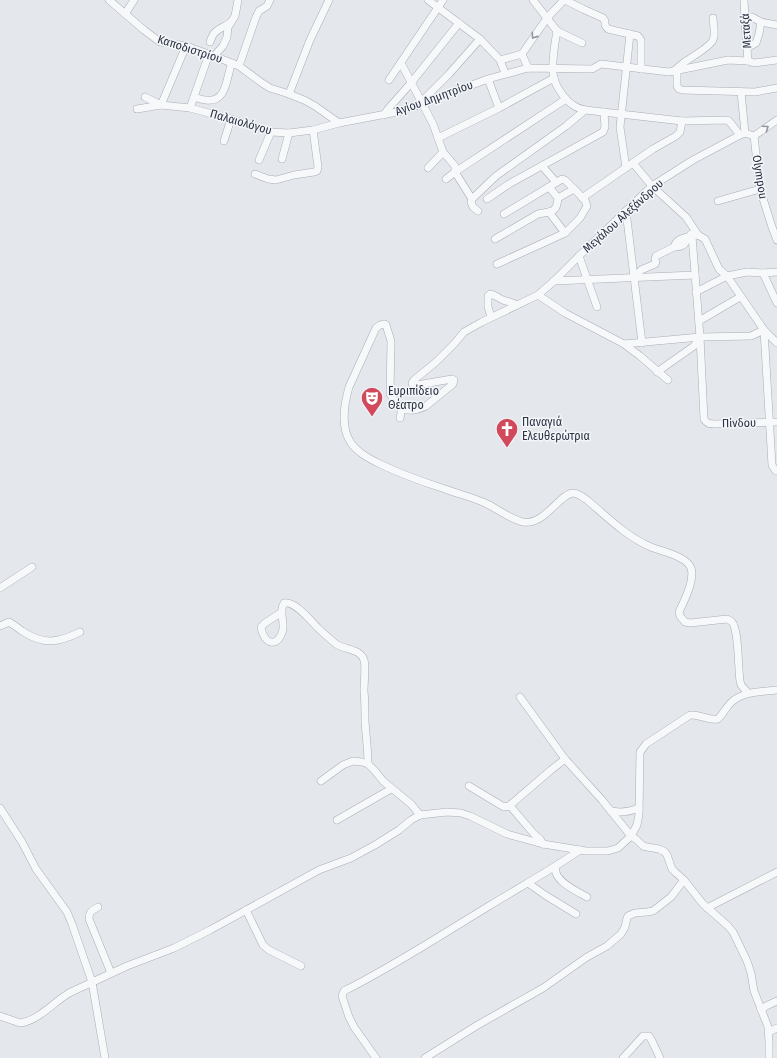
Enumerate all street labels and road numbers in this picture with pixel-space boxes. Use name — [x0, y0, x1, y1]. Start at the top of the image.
street label: Μεταξά — [738, 13, 754, 49]
street label: Καποδιστρίου — [156, 32, 224, 66]
street label: Αγίου Δημητρίου — [393, 77, 475, 119]
street label: Παλαιολόγου — [209, 107, 273, 137]
street label: Olympou — [750, 154, 770, 200]
street label: Μεγάλου Αλεξάνδρου — [580, 176, 666, 256]
street label: Πίνδου — [722, 416, 756, 430]

